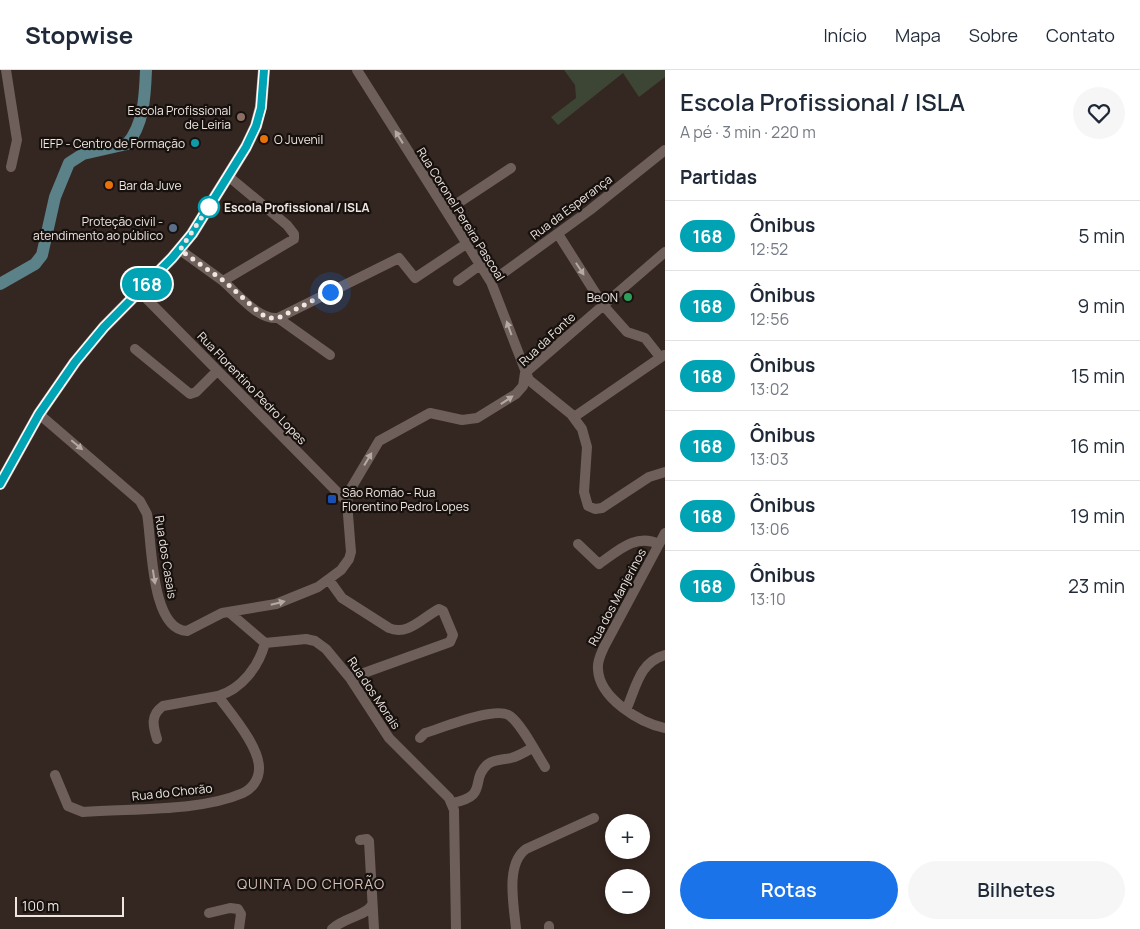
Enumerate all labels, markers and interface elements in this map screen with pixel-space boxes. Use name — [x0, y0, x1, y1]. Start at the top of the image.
text: Stopwise — [25, 18, 133, 51]
text: Início — [823, 23, 867, 47]
text: Mapa — [895, 23, 941, 47]
text: Sobre — [969, 23, 1018, 47]
text: Contato — [1046, 23, 1115, 47]
text: Escola Profissional / ISLA — [680, 85, 965, 118]
button: heart — [1073, 87, 1125, 139]
place label: Escola Profissional de Leiria — [128, 102, 231, 133]
marker: Escola Profissional de Leiria — [235, 111, 247, 123]
text: A pé · 3 min · 220 m — [680, 121, 816, 143]
place label: O Juvenil — [274, 131, 323, 148]
one-way arrow — [394, 131, 404, 144]
marker: O Juvenil — [258, 133, 270, 145]
place label: IEFP - Centro de Formação — [40, 135, 185, 152]
marker: IEFP - Centro de Formação — [189, 137, 201, 149]
street label: Rua Coronel Pereira Pascoal — [413, 144, 509, 284]
text: Partidas — [680, 164, 757, 190]
street label: Rua da Esperança — [527, 171, 615, 243]
place label: Bar da Juve — [119, 177, 182, 194]
marker: Bar da Juve — [103, 179, 115, 191]
marker: Escola Profissional / ISLA — [198, 196, 220, 218]
place label: Escola Profissional / ISLA — [224, 199, 369, 216]
text: Ônibus — [750, 212, 815, 238]
place label: Proteção civil - atendimento ao público — [33, 213, 163, 244]
marker: Proteção civil - atendimento ao público — [167, 222, 179, 234]
text: 5 min — [1078, 223, 1125, 249]
text: 168 — [692, 224, 723, 248]
text: 12:52 — [750, 238, 788, 260]
one-way arrow — [576, 263, 585, 276]
line badge: 168 — [118, 268, 176, 300]
text: 168 — [132, 272, 162, 296]
your location — [318, 280, 343, 305]
text: Ônibus — [750, 282, 815, 308]
place label: BeON — [587, 289, 618, 306]
marker: BeON — [622, 291, 634, 303]
text: 9 min — [1078, 293, 1125, 319]
text: 168 — [692, 294, 723, 318]
street label: Rua da Fonte — [515, 308, 579, 370]
text: 12:56 — [750, 308, 789, 330]
one-way arrow — [505, 320, 512, 335]
street label: Rua Florentino Pedro Lopes — [194, 328, 310, 448]
text: Ônibus — [750, 352, 815, 378]
text: 15 min — [1071, 363, 1125, 389]
text: 168 — [692, 364, 723, 388]
text: 13:02 — [750, 378, 789, 400]
one-way arrow — [500, 395, 514, 405]
text: Ônibus — [750, 422, 815, 448]
text: 16 min — [1070, 433, 1125, 459]
text: 168 — [692, 434, 723, 458]
one-way arrow — [70, 440, 83, 451]
text: 13:03 — [750, 448, 788, 470]
one-way arrow — [364, 452, 373, 465]
place label: São Romão - Rua Florentino Pedro Lopes — [342, 484, 469, 515]
text: Ônibus — [750, 492, 815, 518]
marker: São Romão - Rua Florentino Pedro Lopes — [326, 493, 338, 505]
text: 19 min — [1070, 503, 1125, 529]
text: 168 — [692, 504, 723, 528]
street label: Rua dos Casais — [151, 514, 181, 600]
text: 13:06 — [750, 518, 790, 540]
street label: Rua dos Manjerinos — [584, 545, 650, 649]
text: Ônibus — [750, 562, 815, 588]
one-way arrow — [151, 569, 159, 585]
text: 23 min — [1068, 573, 1125, 599]
text: 168 — [692, 574, 723, 598]
text: 13:10 — [750, 588, 786, 610]
one-way arrow — [270, 599, 285, 607]
street label: Rua dos Morais — [344, 654, 404, 732]
street label: Rua do Chorão — [131, 779, 213, 805]
map controls — [605, 814, 650, 914]
button: + — [605, 814, 650, 859]
button: Rotas — [680, 861, 898, 919]
button: Bilhetes — [908, 861, 1125, 919]
button: − — [605, 869, 650, 914]
district label: QUINTA DO CHORÃO — [237, 874, 385, 893]
scale bar — [15, 894, 124, 917]
text: 100 m — [22, 896, 59, 915]

